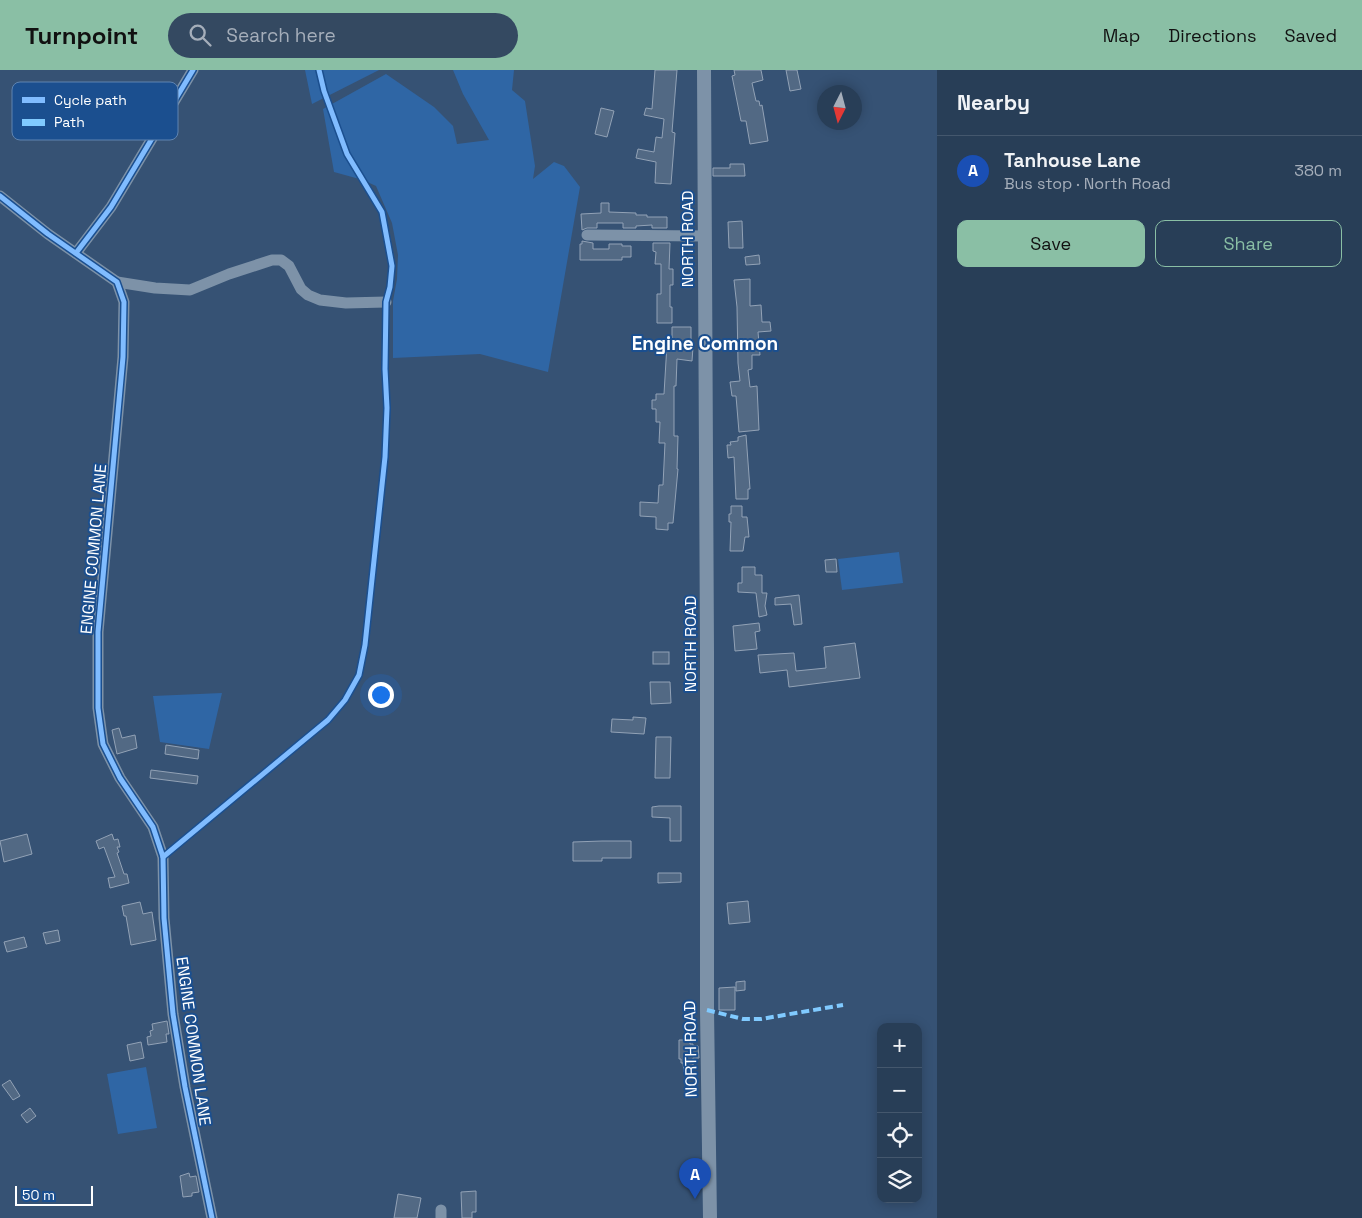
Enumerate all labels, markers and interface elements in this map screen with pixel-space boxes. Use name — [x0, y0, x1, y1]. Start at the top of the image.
search box — [168, 13, 518, 58]
text: Turnpoint — [25, 20, 138, 51]
icon: search — [186, 21, 214, 49]
text: Search here — [226, 23, 336, 48]
text: Map — [1103, 24, 1140, 47]
text: Directions — [1168, 24, 1257, 47]
text: Saved — [1285, 24, 1337, 47]
legend — [12, 82, 178, 140]
north arrow — [817, 85, 862, 130]
text: Nearby — [957, 89, 1030, 116]
text: Cycle path — [54, 91, 127, 109]
text: Path — [54, 113, 85, 131]
text: Tanhouse Lane — [1004, 148, 1141, 173]
text: A — [968, 160, 978, 181]
text: 380 m — [1294, 160, 1342, 181]
text: Bus stop · North Road — [1004, 173, 1171, 194]
street label: NORTH ROAD — [677, 191, 698, 287]
button: Save — [957, 220, 1145, 267]
button: Share — [1155, 220, 1342, 267]
district label: Engine Common — [632, 331, 778, 356]
street label: ENGINE COMMON LANE — [76, 463, 111, 635]
street label: NORTH ROAD — [680, 596, 701, 692]
your location — [368, 682, 394, 708]
street label: ENGINE COMMON LANE — [171, 955, 216, 1127]
street label: NORTH ROAD — [679, 1001, 702, 1097]
map controls — [877, 1023, 922, 1203]
button: + — [877, 1023, 922, 1068]
button: − — [877, 1068, 922, 1113]
button: locate — [877, 1113, 922, 1158]
pin: A — [679, 1158, 711, 1199]
button: layers — [877, 1158, 922, 1203]
scale bar — [15, 1183, 92, 1206]
text: 50 m — [22, 1186, 55, 1204]

